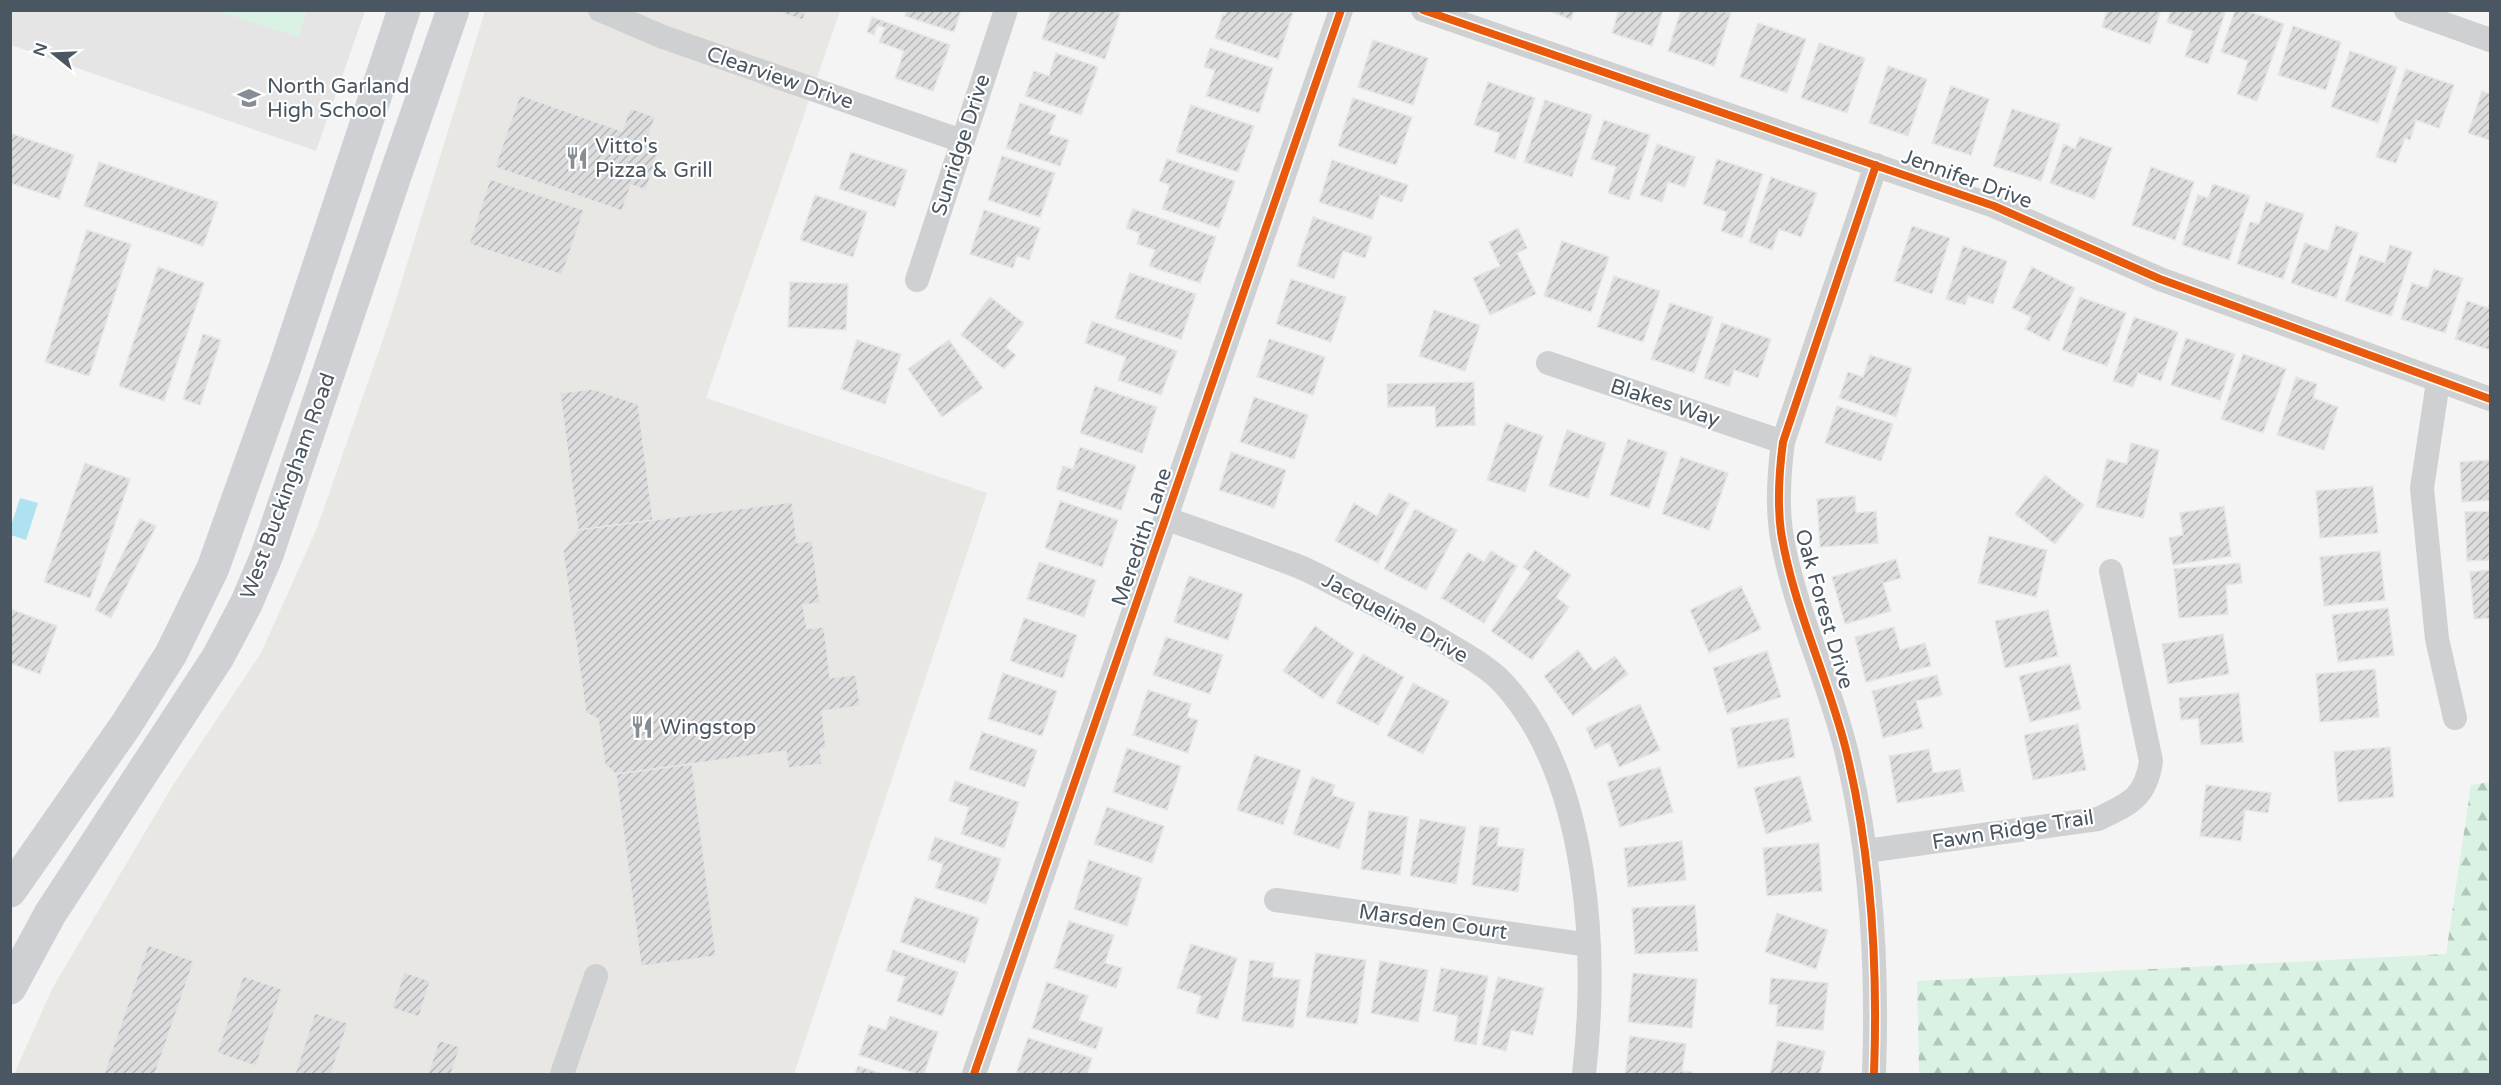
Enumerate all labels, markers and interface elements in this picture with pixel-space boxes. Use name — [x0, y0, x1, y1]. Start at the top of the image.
north arrow — [24, 24, 84, 84]
text: N — [29, 40, 52, 59]
street label: Clearview Drive — [703, 41, 857, 115]
street label: Sunridge Drive — [926, 71, 996, 219]
place label: North Garland High School — [267, 74, 409, 123]
school or university icon: North Garland High School — [236, 85, 262, 111]
place label: Vitto's Pizza & Grill — [595, 134, 713, 183]
street label: Jennifer Drive — [1898, 144, 2036, 214]
restaurant icon: Vitto's Pizza & Grill — [564, 145, 590, 171]
street label: West Buckingham Road — [235, 369, 341, 603]
street label: Blakes Way — [1607, 374, 1723, 432]
street label: Meredith Lane — [1107, 464, 1177, 610]
street label: Oak Forest Drive — [1789, 526, 1859, 692]
street label: Jacqueline Drive — [1318, 568, 1472, 668]
restaurant icon: Wingstop — [629, 714, 655, 740]
place label: Wingstop — [660, 715, 756, 740]
street label: Fawn Ridge Trail — [1930, 805, 2096, 855]
street label: Marsden Court — [1357, 899, 1509, 945]

